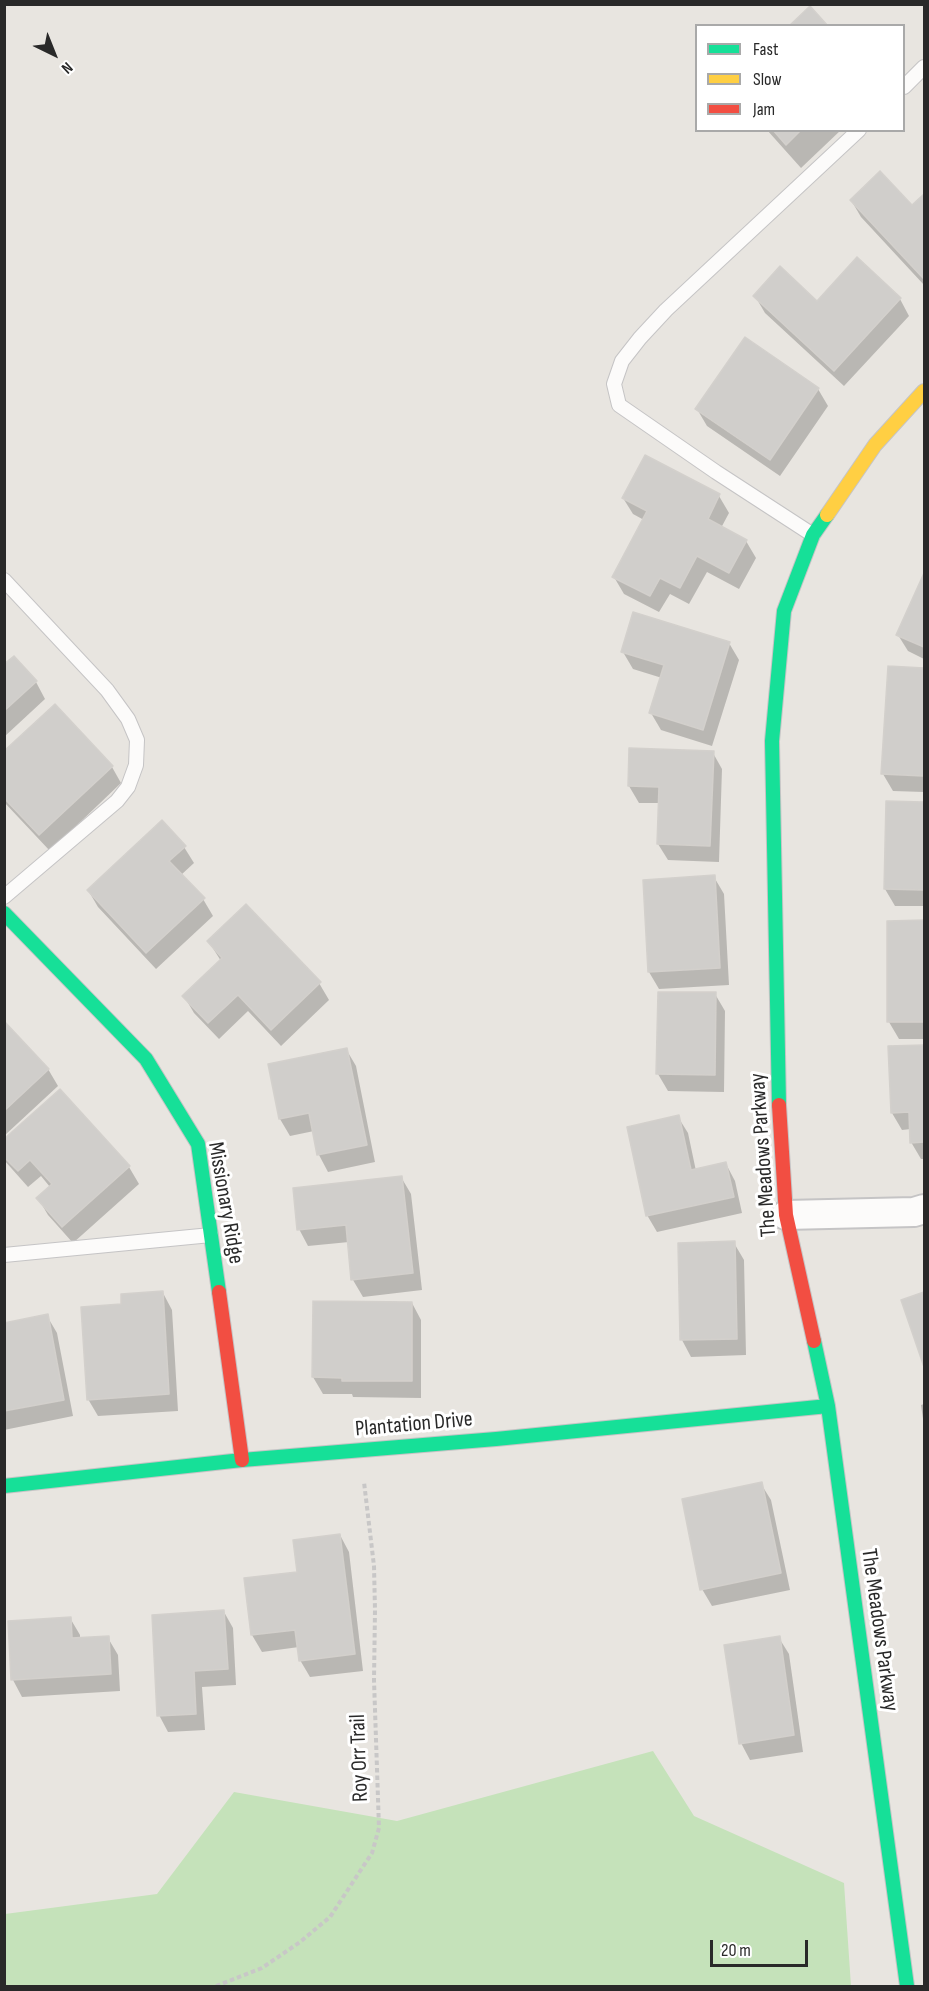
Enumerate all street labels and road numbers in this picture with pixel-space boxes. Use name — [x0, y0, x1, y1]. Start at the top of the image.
street label: The Meadows Parkway — [745, 1072, 783, 1238]
street label: Missionary Ridge — [201, 1140, 249, 1266]
street label: Plantation Drive — [354, 1407, 474, 1443]
street label: The Meadows Parkway — [855, 1547, 903, 1713]
street label: Roy Orr Trail — [345, 1714, 375, 1802]

